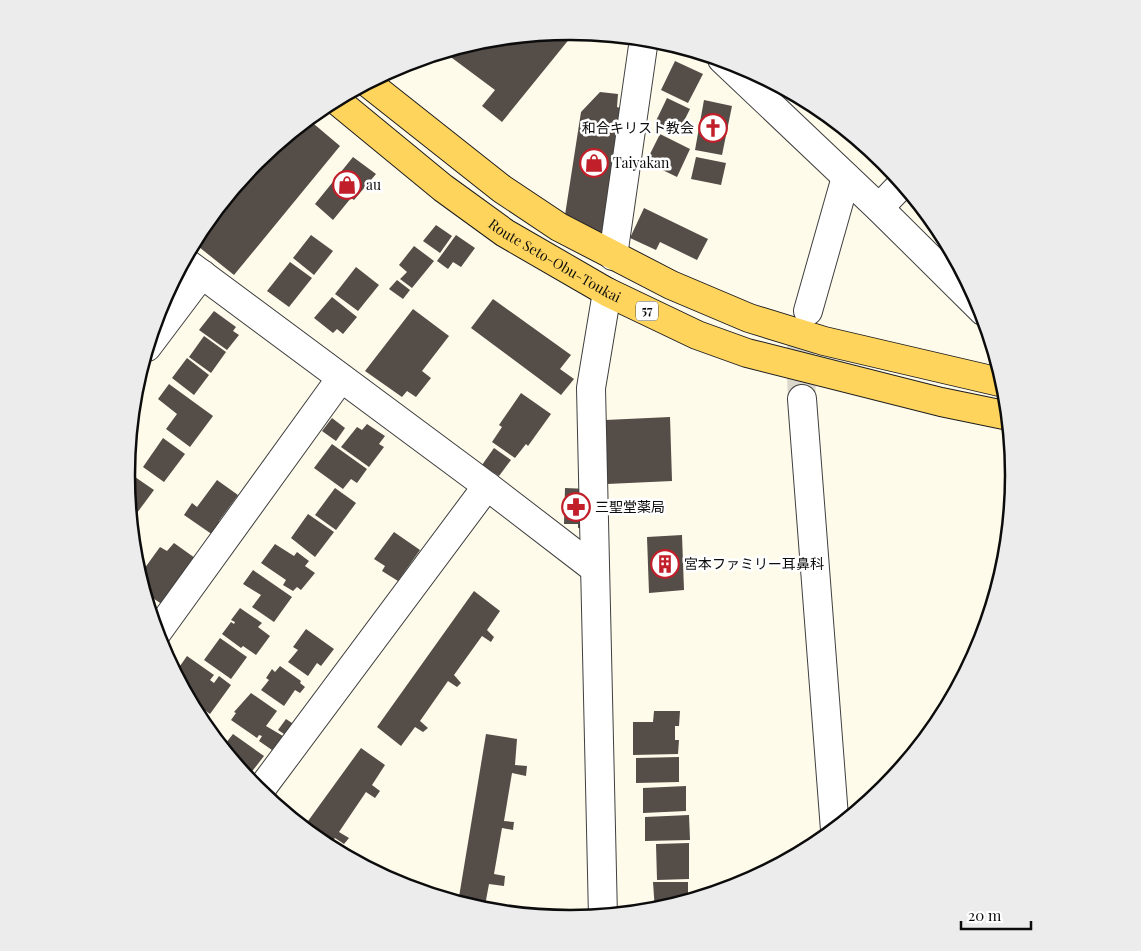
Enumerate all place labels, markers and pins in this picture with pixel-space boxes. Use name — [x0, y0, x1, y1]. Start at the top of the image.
church icon: 和合キリスト教会 — [698, 113, 728, 143]
place label: 和合キリスト教会 — [582, 118, 694, 137]
shop icon: Taiyakan — [579, 148, 609, 178]
place label: Taiyakan — [613, 153, 670, 172]
shop icon: au — [332, 170, 362, 200]
place label: au — [366, 175, 381, 194]
pharmacy icon: 三聖堂薬局 — [561, 492, 591, 522]
place label: 三聖堂薬局 — [595, 497, 665, 516]
building icon: 宮本ファミリー耳鼻科 — [650, 549, 680, 579]
place label: 宮本ファミリー耳鼻科 — [684, 554, 824, 573]

